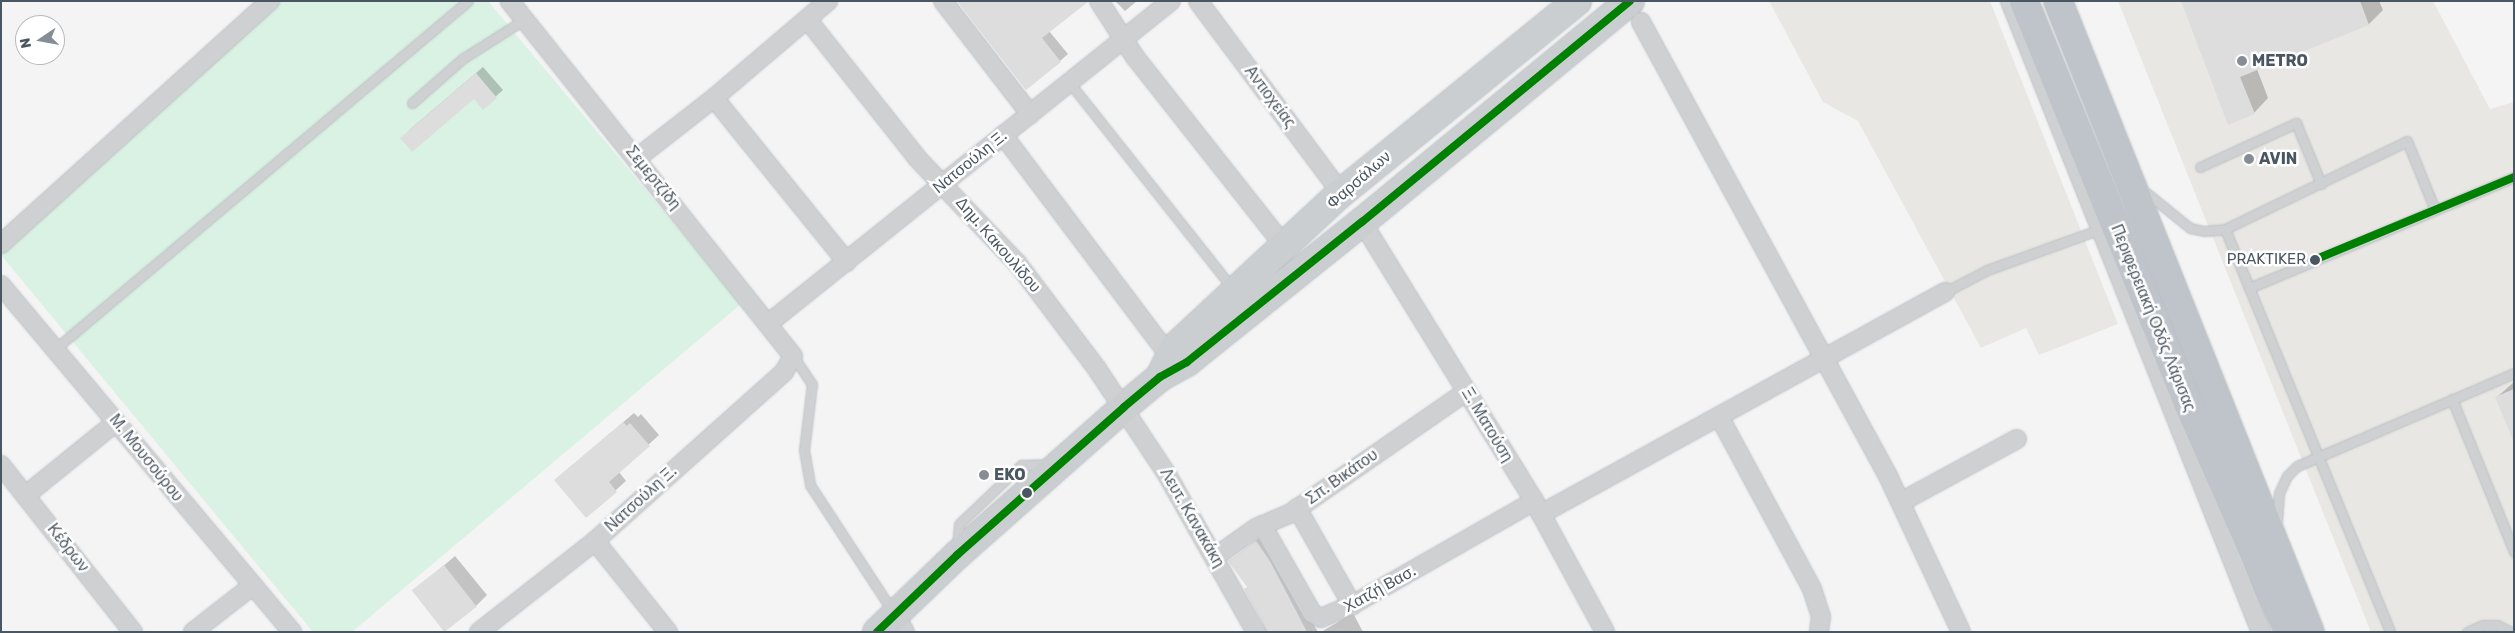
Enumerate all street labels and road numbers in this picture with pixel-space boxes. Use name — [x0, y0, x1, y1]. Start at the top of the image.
street label: Αντιοχείας — [1240, 62, 1300, 132]
street label: Νατσούλη Ξ. — [929, 126, 1011, 198]
street label: Σεμερτζίδη — [621, 142, 685, 214]
street label: Φαρσάλων — [1323, 147, 1395, 213]
street label: Δημ. Κακουλίδου — [951, 193, 1045, 297]
street label: Περιφερειακή Οδός Λάρισας — [2107, 222, 2199, 414]
street label: Ξ. Ματούση — [1457, 384, 1517, 466]
street label: Μ. Μουσούρου — [105, 411, 187, 505]
street label: Σπ. Βικάτου — [1302, 445, 1382, 509]
street label: Νατσούλη Ξ. — [601, 462, 681, 536]
street label: Λευτ. Κανακάκη — [1156, 465, 1228, 571]
street label: Κέδρων — [43, 520, 93, 576]
street label: Χατζή Βασ. — [1341, 561, 1419, 617]

